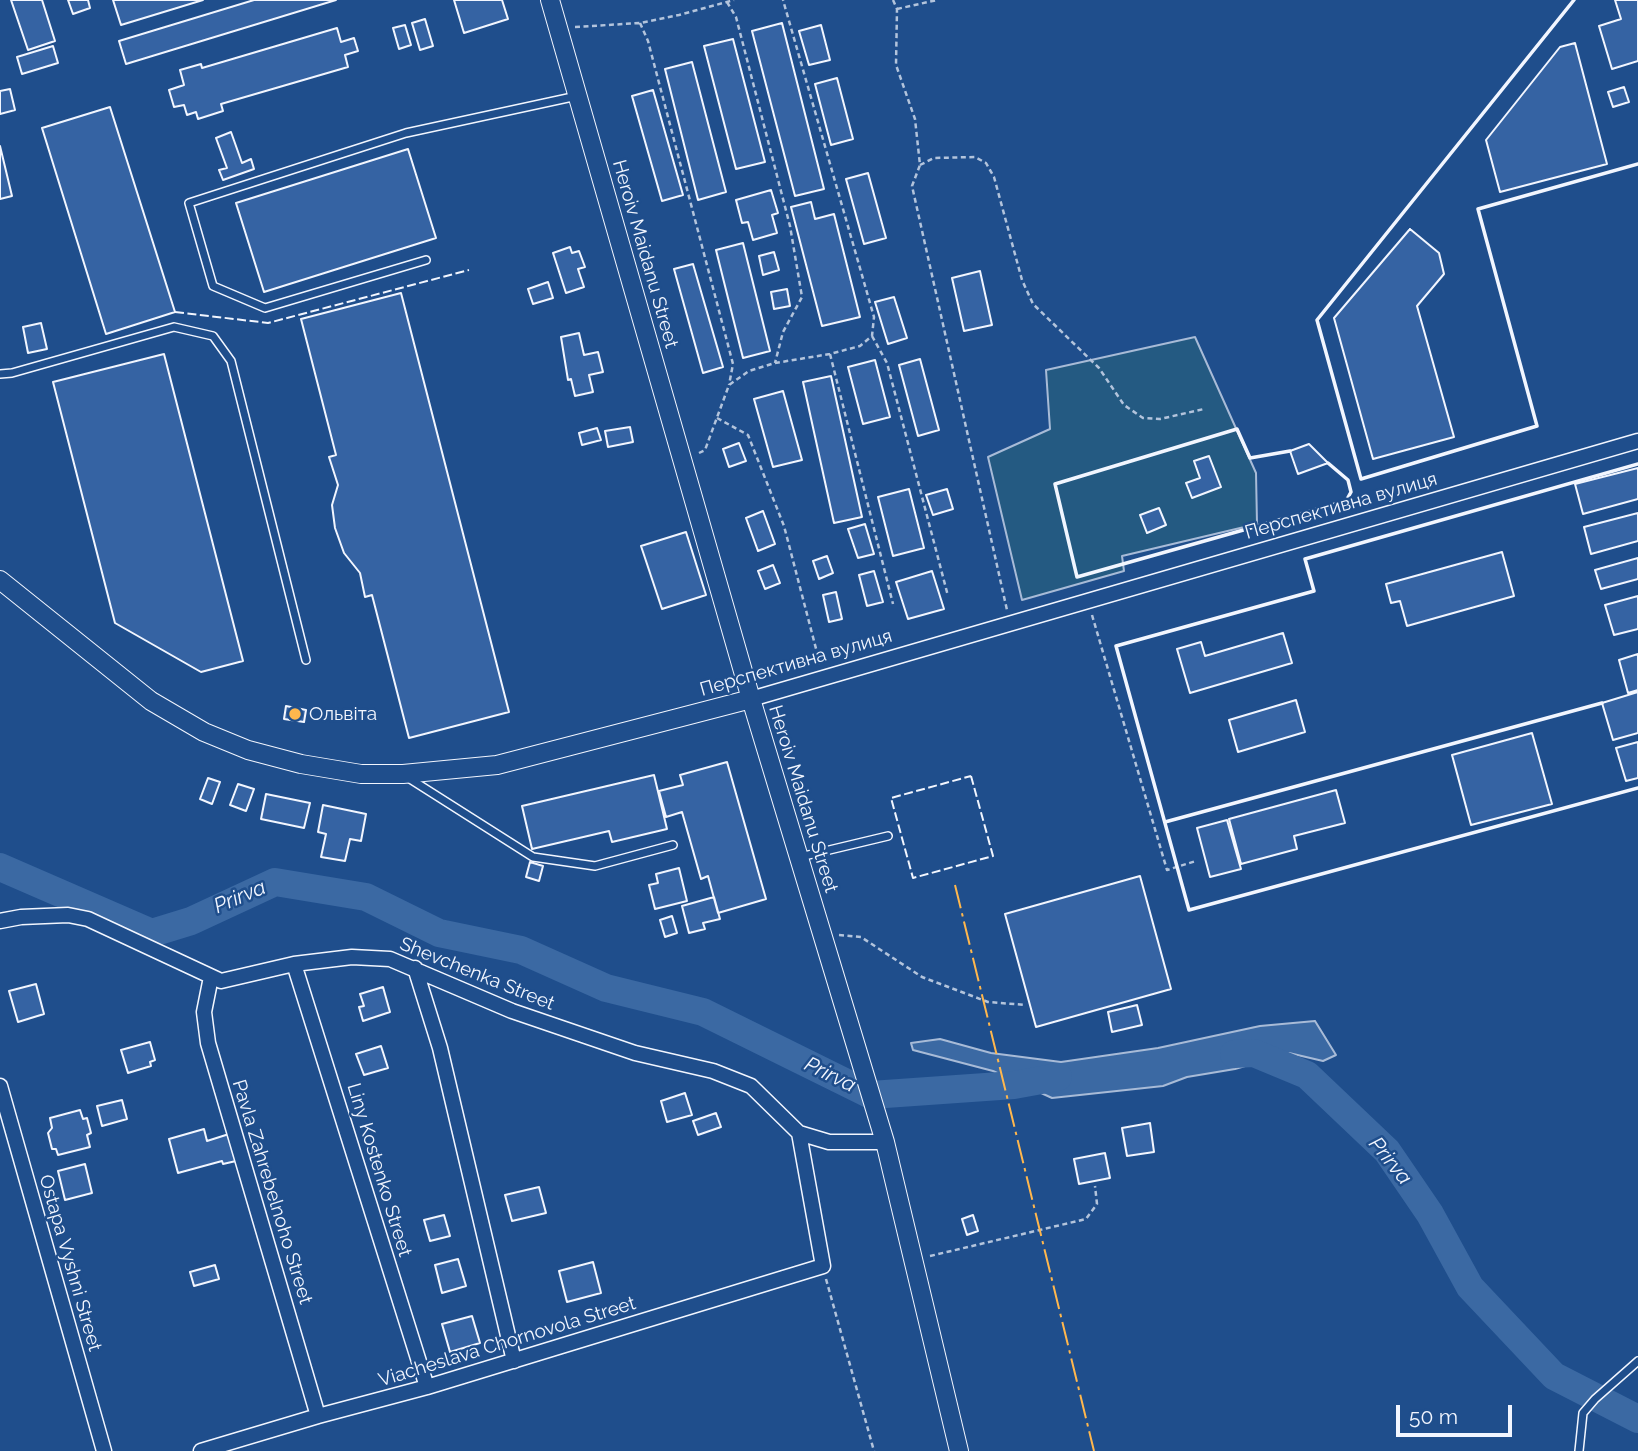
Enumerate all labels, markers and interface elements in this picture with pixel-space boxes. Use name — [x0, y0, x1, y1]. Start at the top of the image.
street label: Heroiv Maidanu Street — [607, 157, 683, 351]
street label: Перспективна вулиця — [1242, 468, 1440, 544]
street label: Перспективна вулиця — [697, 625, 895, 701]
street label: Heroiv Maidanu Street — [764, 702, 842, 896]
place label: Ольвіта — [309, 703, 377, 725]
marker: Ольвіта — [287, 706, 303, 722]
water label: Prirva — [210, 875, 270, 919]
street label: Shevchenka Street — [396, 933, 558, 1015]
water label: Prirva — [800, 1052, 860, 1098]
street label: Pavla Zahrebelnoho Street — [227, 1077, 317, 1307]
street label: Liny Kostenko Street — [342, 1081, 416, 1259]
water label: Prirva — [1363, 1132, 1417, 1190]
street label: Ostapa Vyshni Street — [34, 1172, 106, 1354]
street label: Viacheslava Chornovola Street — [376, 1292, 638, 1392]
scale bar — [1400, 1392, 1516, 1436]
text: 50 m — [1409, 1404, 1458, 1429]

